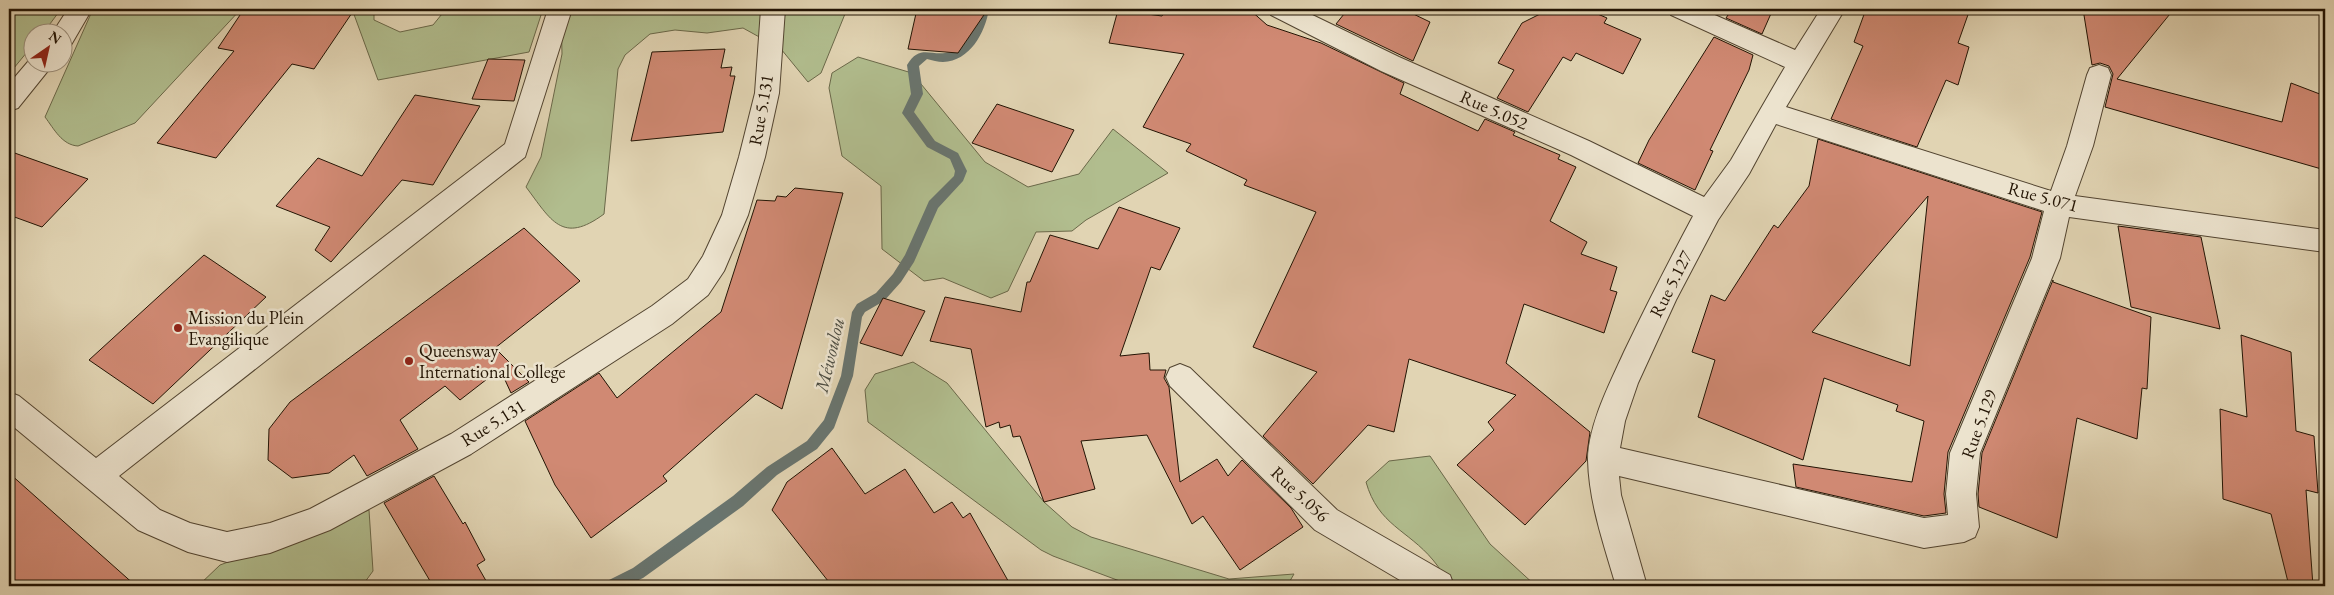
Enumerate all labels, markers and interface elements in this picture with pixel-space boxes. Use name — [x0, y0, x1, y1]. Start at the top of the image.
north arrow — [22, 22, 72, 72]
text: N — [46, 27, 66, 48]
street label: Rue 5.131 — [743, 73, 778, 147]
street label: Rue 5.052 — [1457, 84, 1532, 135]
street label: Rue 5.071 — [2006, 176, 2081, 217]
street label: Rue 5.127 — [1644, 246, 1697, 321]
place label: Mission du Plein Evangilique — [188, 306, 305, 350]
water label: Méwoulou — [809, 315, 850, 396]
marker: Mission du Plein Evangilique — [172, 322, 184, 334]
place label: Queensway International College — [419, 339, 566, 383]
marker: Queensway International College — [403, 355, 415, 367]
street label: Rue 5.129 — [1955, 386, 2002, 461]
street label: Rue 5.131 — [456, 394, 529, 451]
street label: Rue 5.056 — [1266, 461, 1335, 527]

